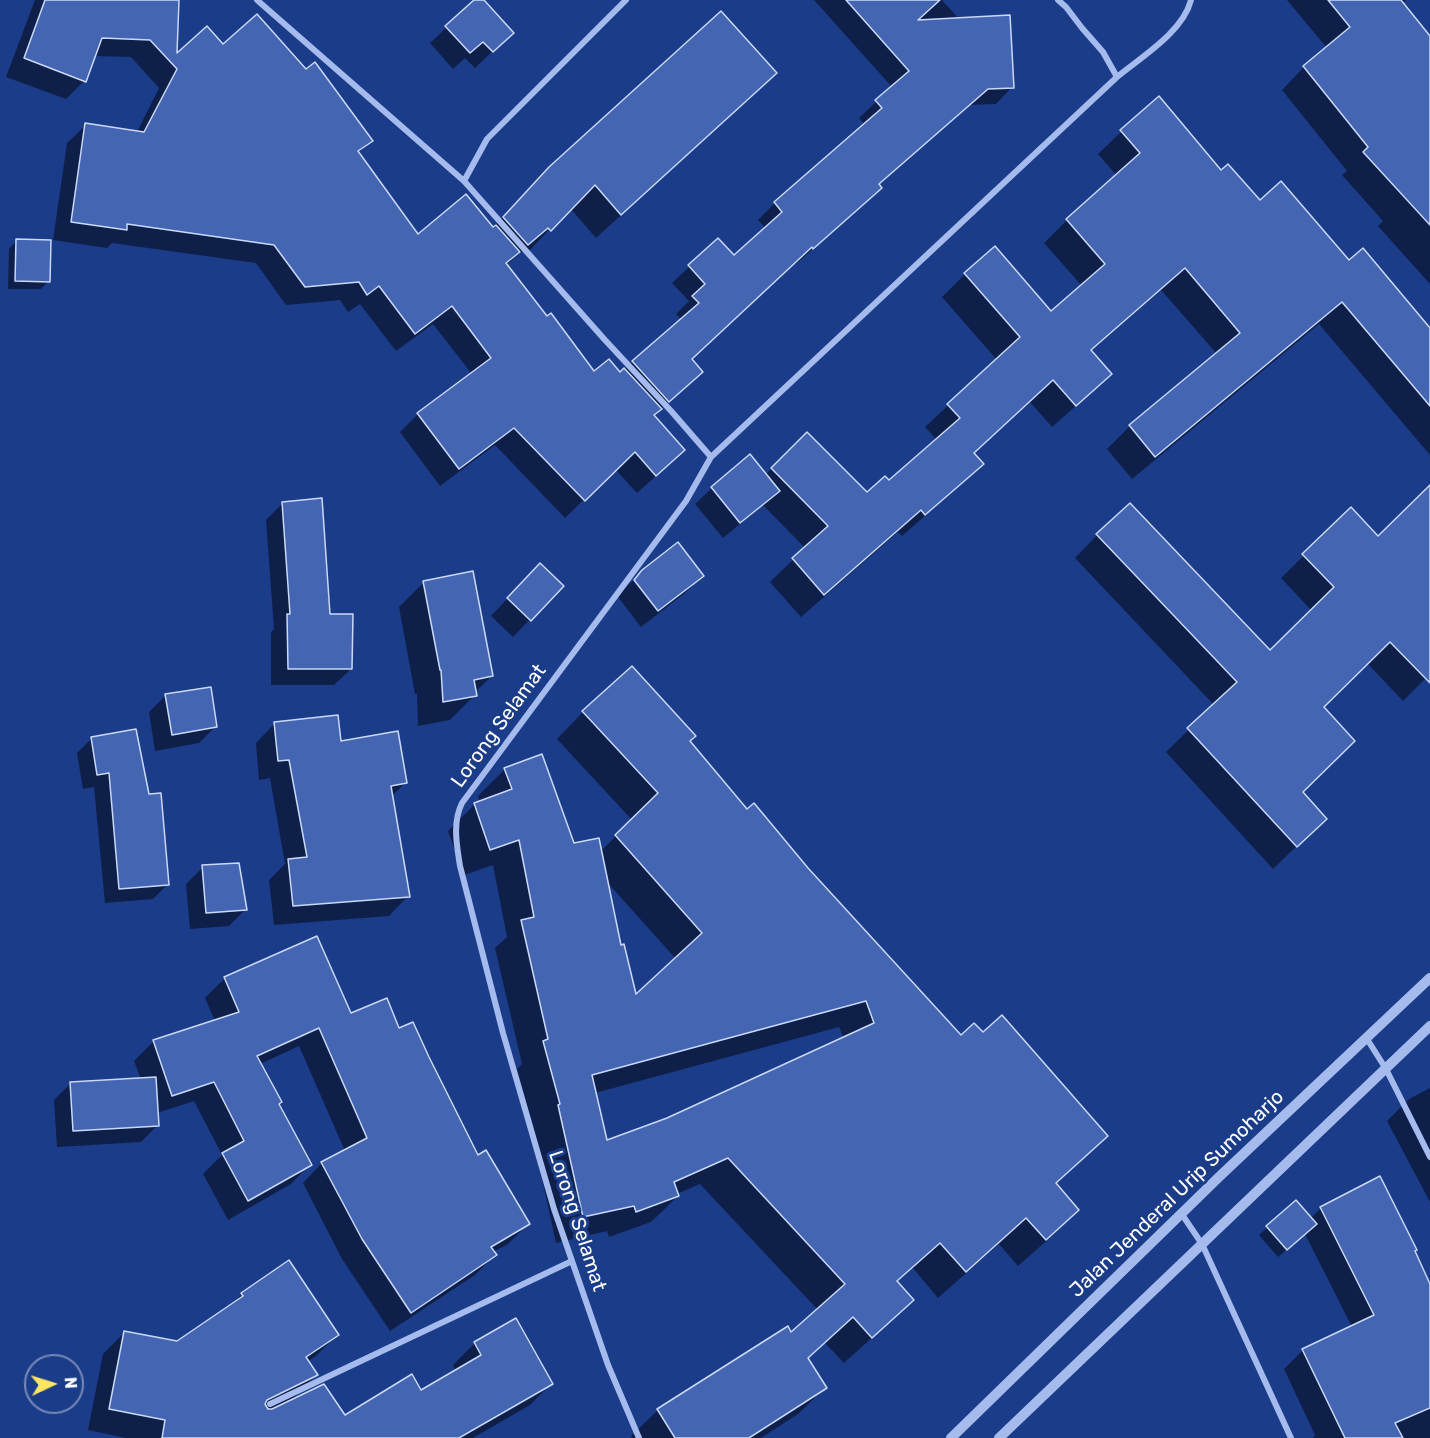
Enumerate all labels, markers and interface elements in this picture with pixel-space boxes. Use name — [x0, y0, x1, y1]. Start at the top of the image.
street label: Lorong Selamat — [446, 660, 552, 792]
street label: Jalan Jenderal Urip Sumoharjo — [1065, 1085, 1289, 1303]
street label: Lorong Selamat — [543, 1148, 611, 1294]
north arrow — [24, 1354, 84, 1414]
text: N — [61, 1376, 80, 1389]

